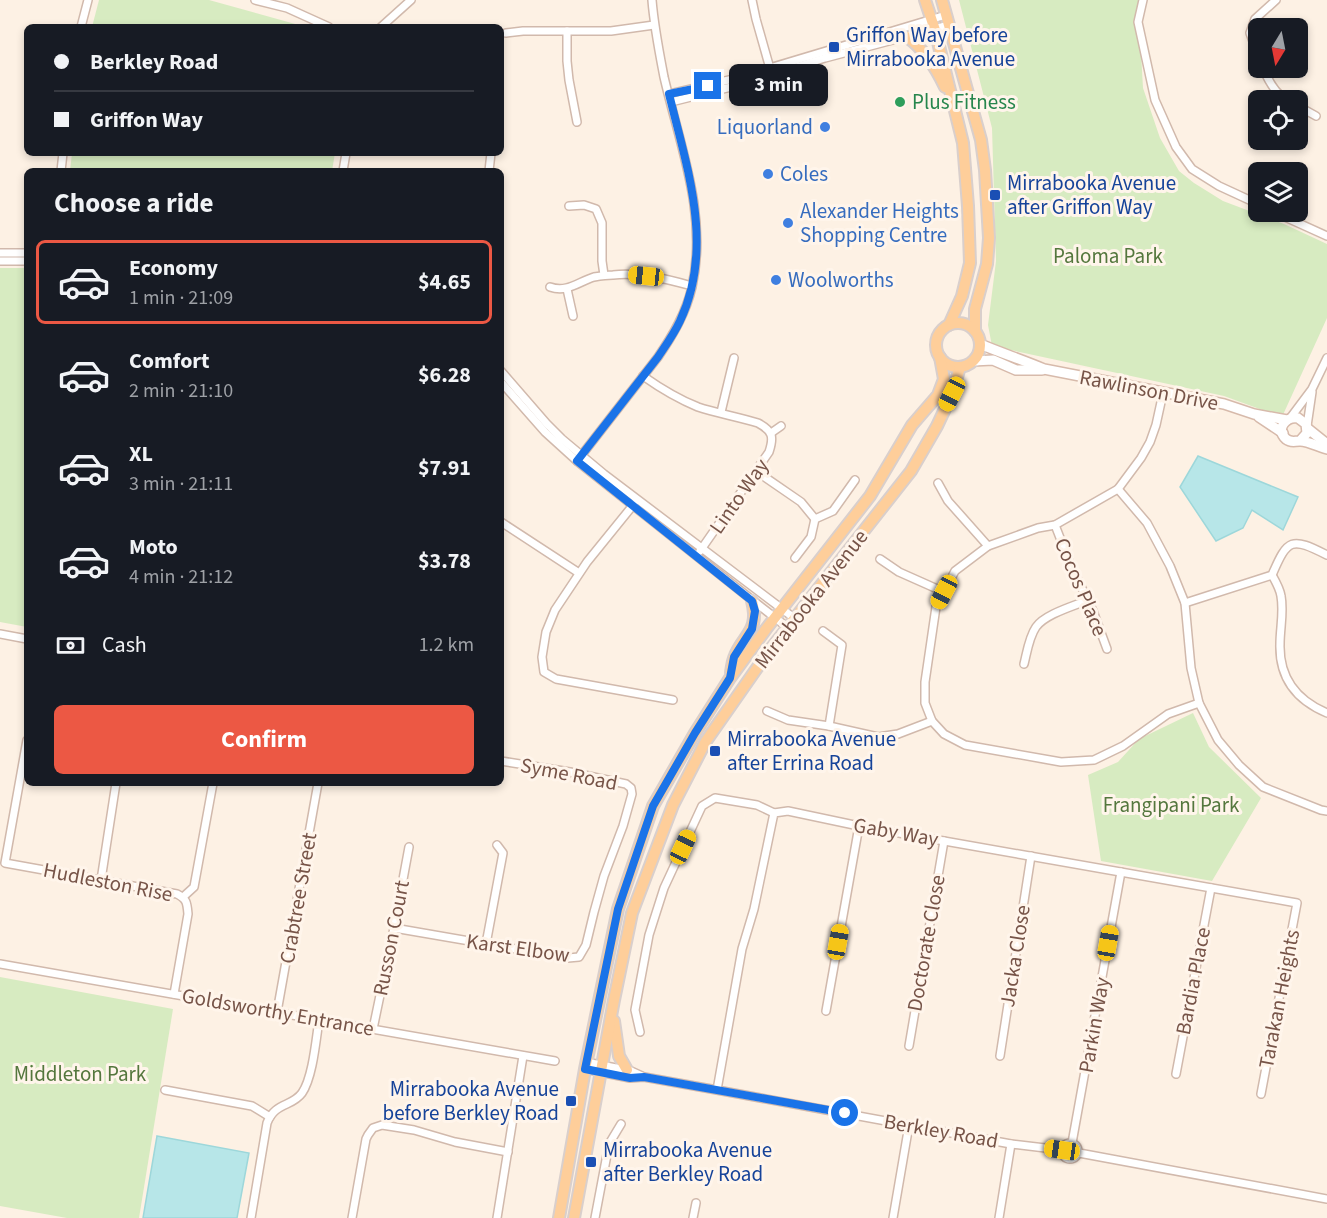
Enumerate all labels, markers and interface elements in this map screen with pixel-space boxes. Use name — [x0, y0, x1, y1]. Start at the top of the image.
north arrow — [1248, 18, 1308, 78]
map controls — [1248, 18, 1308, 222]
place label: Griffon Way before Mirrabooka Avenue — [846, 20, 1015, 74]
marker: Griffon Way before Mirrabooka Avenue — [827, 40, 841, 54]
text: Berkley Road — [90, 46, 218, 78]
callout: 3 min — [729, 65, 828, 107]
text: 3 min — [754, 71, 803, 99]
route end — [694, 72, 721, 99]
place label: Plus Fitness — [912, 87, 1016, 117]
button: locate — [1248, 90, 1308, 150]
marker: Plus Fitness — [893, 95, 907, 109]
text: Griffon Way — [90, 104, 203, 136]
place label: Liquorland — [717, 112, 813, 142]
marker: Liquorland — [818, 120, 832, 134]
place label: Coles — [780, 159, 828, 189]
button: layers — [1248, 162, 1308, 222]
marker: Coles — [761, 167, 775, 181]
place label: Mirrabooka Avenue after Griffon Way — [1007, 168, 1176, 222]
text: Choose a ride — [54, 184, 214, 223]
marker: Mirrabooka Avenue after Griffon Way — [988, 188, 1002, 202]
place label: Alexander Heights Shopping Centre — [800, 196, 959, 250]
marker: Alexander Heights Shopping Centre — [781, 216, 795, 230]
park label: Paloma Park — [1053, 241, 1163, 271]
text: Economy — [129, 252, 218, 284]
icon: car — [57, 255, 111, 309]
car — [627, 265, 665, 287]
place label: Woolworths — [788, 265, 894, 295]
text: $4.65 — [418, 266, 471, 298]
marker: Woolworths — [769, 273, 783, 287]
text: 1 min · 21:09 — [129, 284, 233, 312]
text: Comfort — [129, 345, 210, 377]
icon: car — [57, 348, 111, 402]
text: $6.28 — [418, 359, 471, 391]
street label: Rawlinson Drive — [1077, 362, 1221, 418]
car — [936, 374, 968, 414]
text: 2 min · 21:10 — [129, 377, 233, 405]
text: XL — [129, 438, 153, 470]
icon: car — [57, 441, 111, 495]
text: $7.91 — [418, 452, 471, 484]
street label: Linto Way — [702, 452, 776, 540]
text: 3 min · 21:11 — [129, 470, 233, 498]
street label: Mirrabooka Avenue — [747, 523, 875, 675]
text: Moto — [129, 531, 178, 563]
street label: Cocos Place — [1047, 533, 1115, 641]
icon: car — [57, 534, 111, 588]
text: $3.78 — [418, 545, 471, 577]
text: 4 min · 21:12 — [129, 563, 233, 591]
car — [928, 572, 960, 612]
icon: cash — [54, 629, 87, 662]
text: Cash — [102, 629, 147, 661]
text: 1.2 km — [419, 631, 474, 659]
button: Confirm — [54, 705, 474, 774]
place label: Mirrabooka Avenue after Errina Road — [727, 724, 896, 778]
marker: Mirrabooka Avenue after Errina Road — [708, 744, 722, 758]
street label: Syme Road — [518, 750, 620, 798]
park label: Frangipani Park — [1103, 790, 1240, 820]
street label: Gaby Way — [851, 810, 941, 854]
car — [667, 827, 699, 867]
street label: Crabtree Street — [272, 830, 324, 966]
street label: Hudleston Rise — [41, 855, 175, 909]
street label: Doctorate Close — [899, 872, 953, 1014]
street label: Russon Court — [365, 878, 417, 998]
street label: Jacka Close — [992, 903, 1038, 1009]
car — [826, 923, 850, 961]
car — [1096, 924, 1120, 962]
street label: Bardia Place — [1168, 925, 1218, 1037]
street label: Karst Elbow — [464, 926, 572, 970]
street label: Tarakan Heights — [1251, 927, 1307, 1071]
street label: Parkin Way — [1071, 975, 1117, 1075]
street label: Goldsworthy Entrance — [180, 980, 376, 1044]
park label: Middleton Park — [14, 1059, 147, 1089]
place label: Mirrabooka Avenue before Berkley Road — [383, 1074, 559, 1128]
marker: Mirrabooka Avenue before Berkley Road — [564, 1094, 578, 1108]
route start — [831, 1099, 858, 1126]
street label: Berkley Road — [882, 1106, 1000, 1156]
place label: Mirrabooka Avenue after Berkley Road — [603, 1135, 772, 1189]
car — [1043, 1139, 1081, 1161]
marker: Mirrabooka Avenue after Berkley Road — [584, 1155, 598, 1169]

